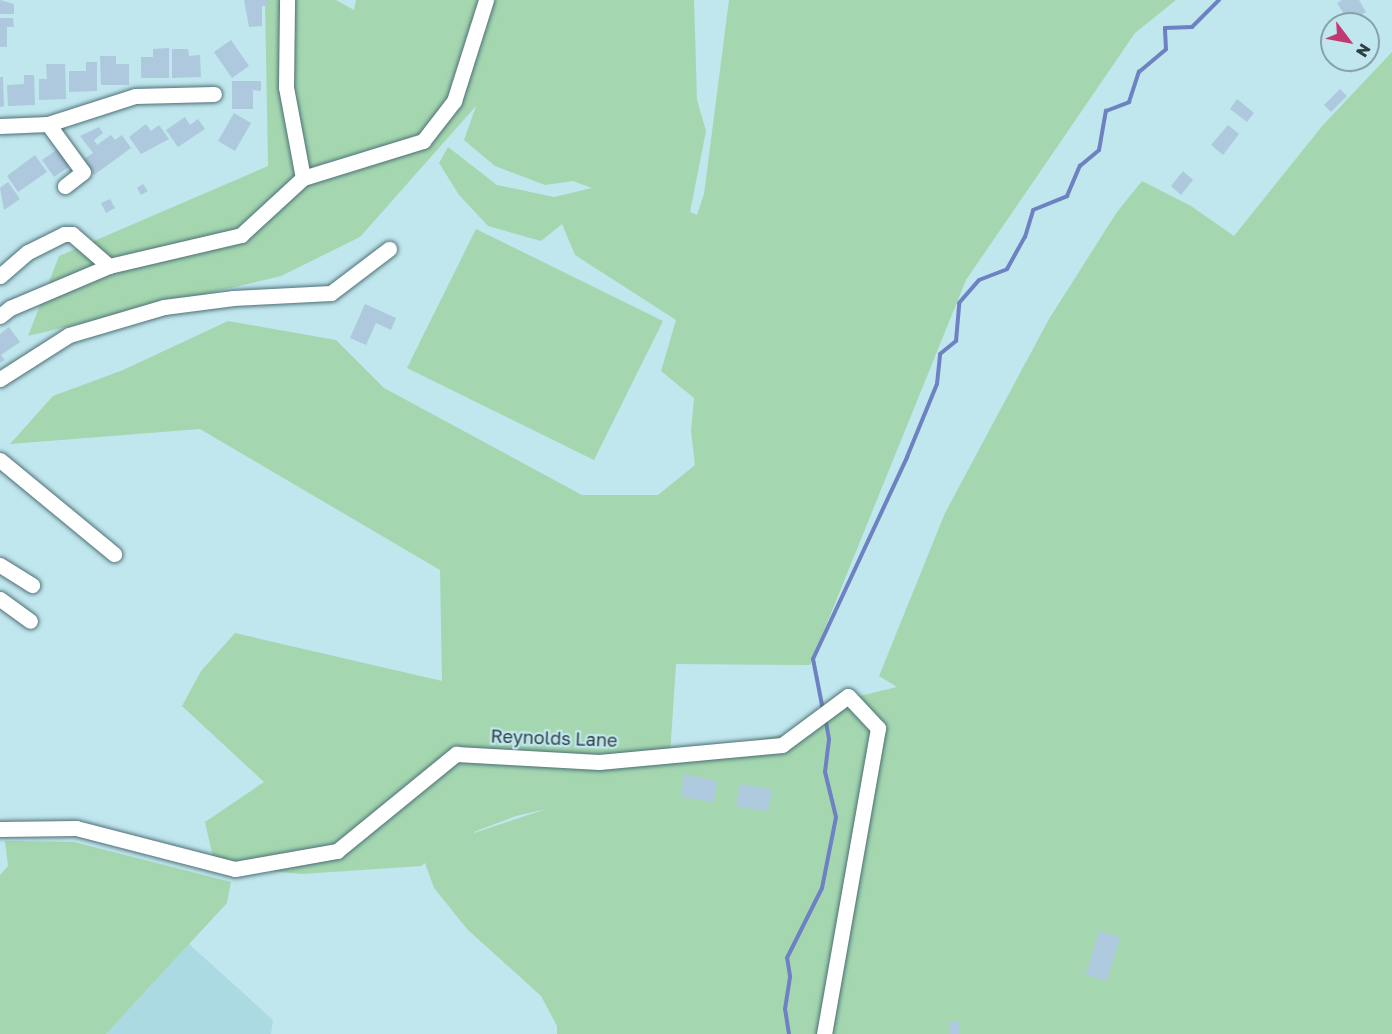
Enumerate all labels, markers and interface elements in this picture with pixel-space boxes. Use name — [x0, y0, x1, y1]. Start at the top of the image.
north arrow — [1320, 12, 1380, 72]
text: N — [1352, 40, 1375, 61]
street label: Reynolds Lane — [490, 725, 618, 751]

